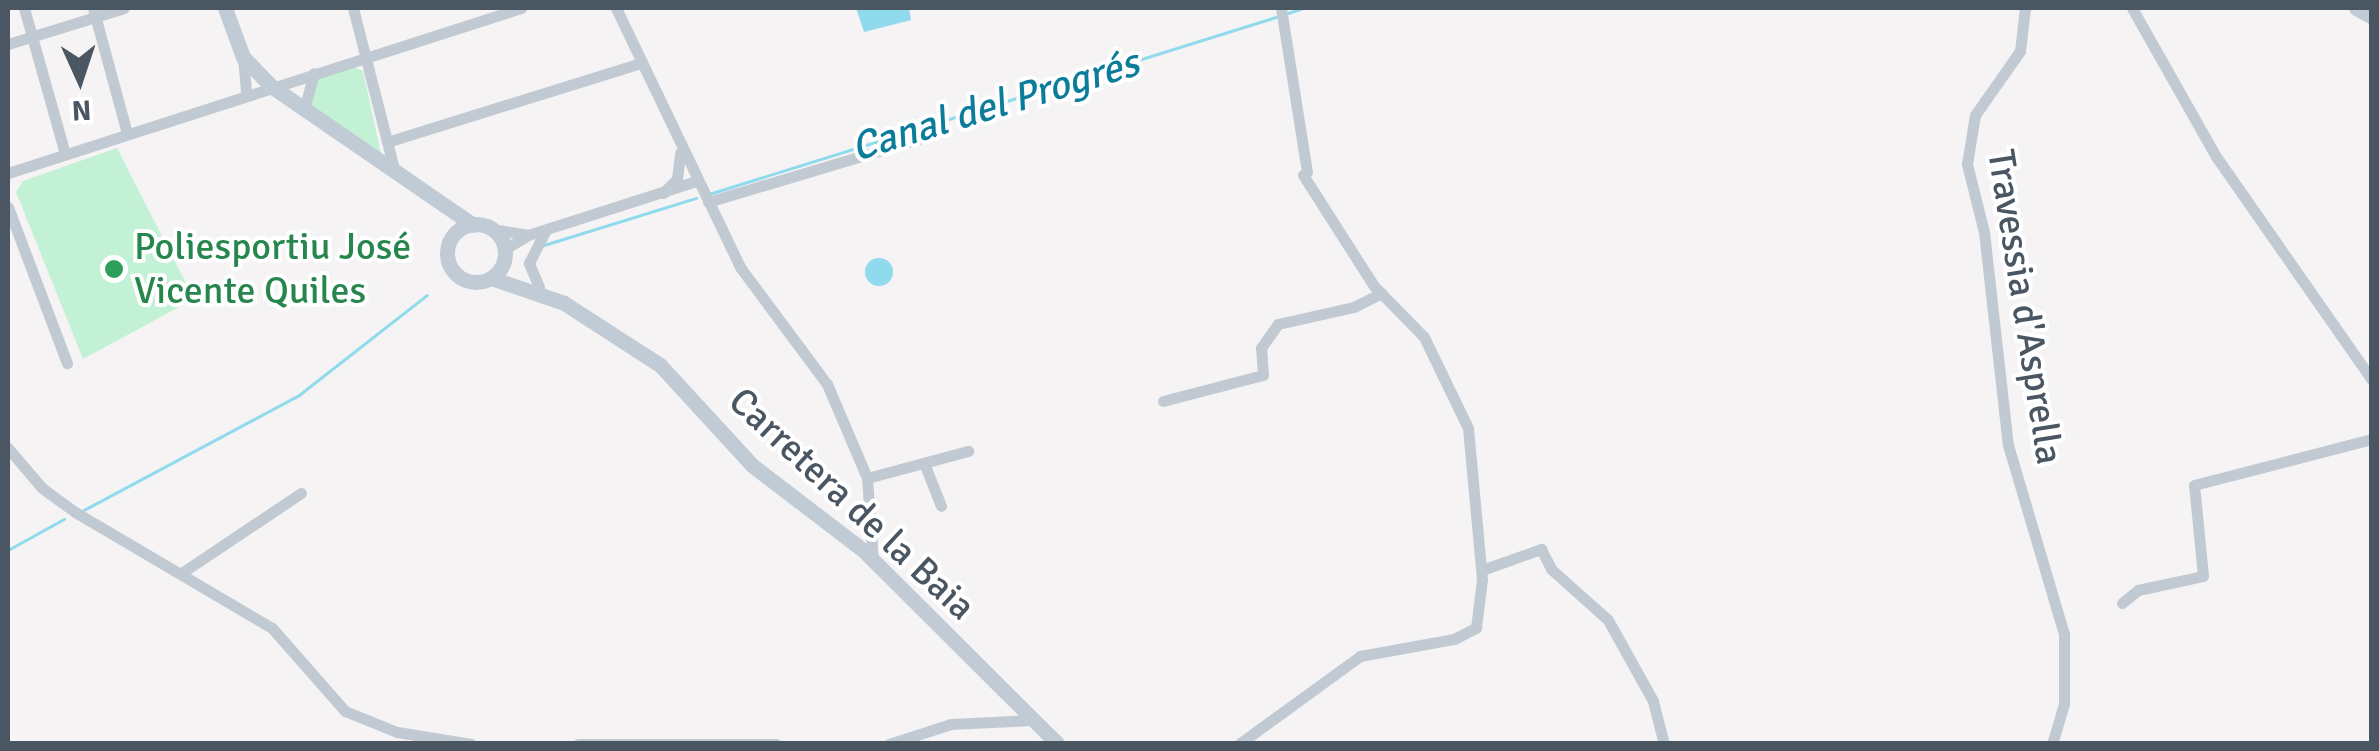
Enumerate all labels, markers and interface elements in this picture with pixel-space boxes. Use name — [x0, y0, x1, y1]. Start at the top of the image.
north arrow — [30, 30, 130, 130]
water label: Canal del Progrés — [845, 38, 1145, 172]
text: N — [71, 92, 92, 127]
street label: Travessia d'Asprella — [1978, 147, 2072, 467]
place label: Poliesportiu José Vicente Quiles — [134, 224, 411, 314]
marker: Poliesportiu José Vicente Quiles — [103, 258, 125, 280]
street label: Carretera de la Baia — [720, 378, 984, 630]

